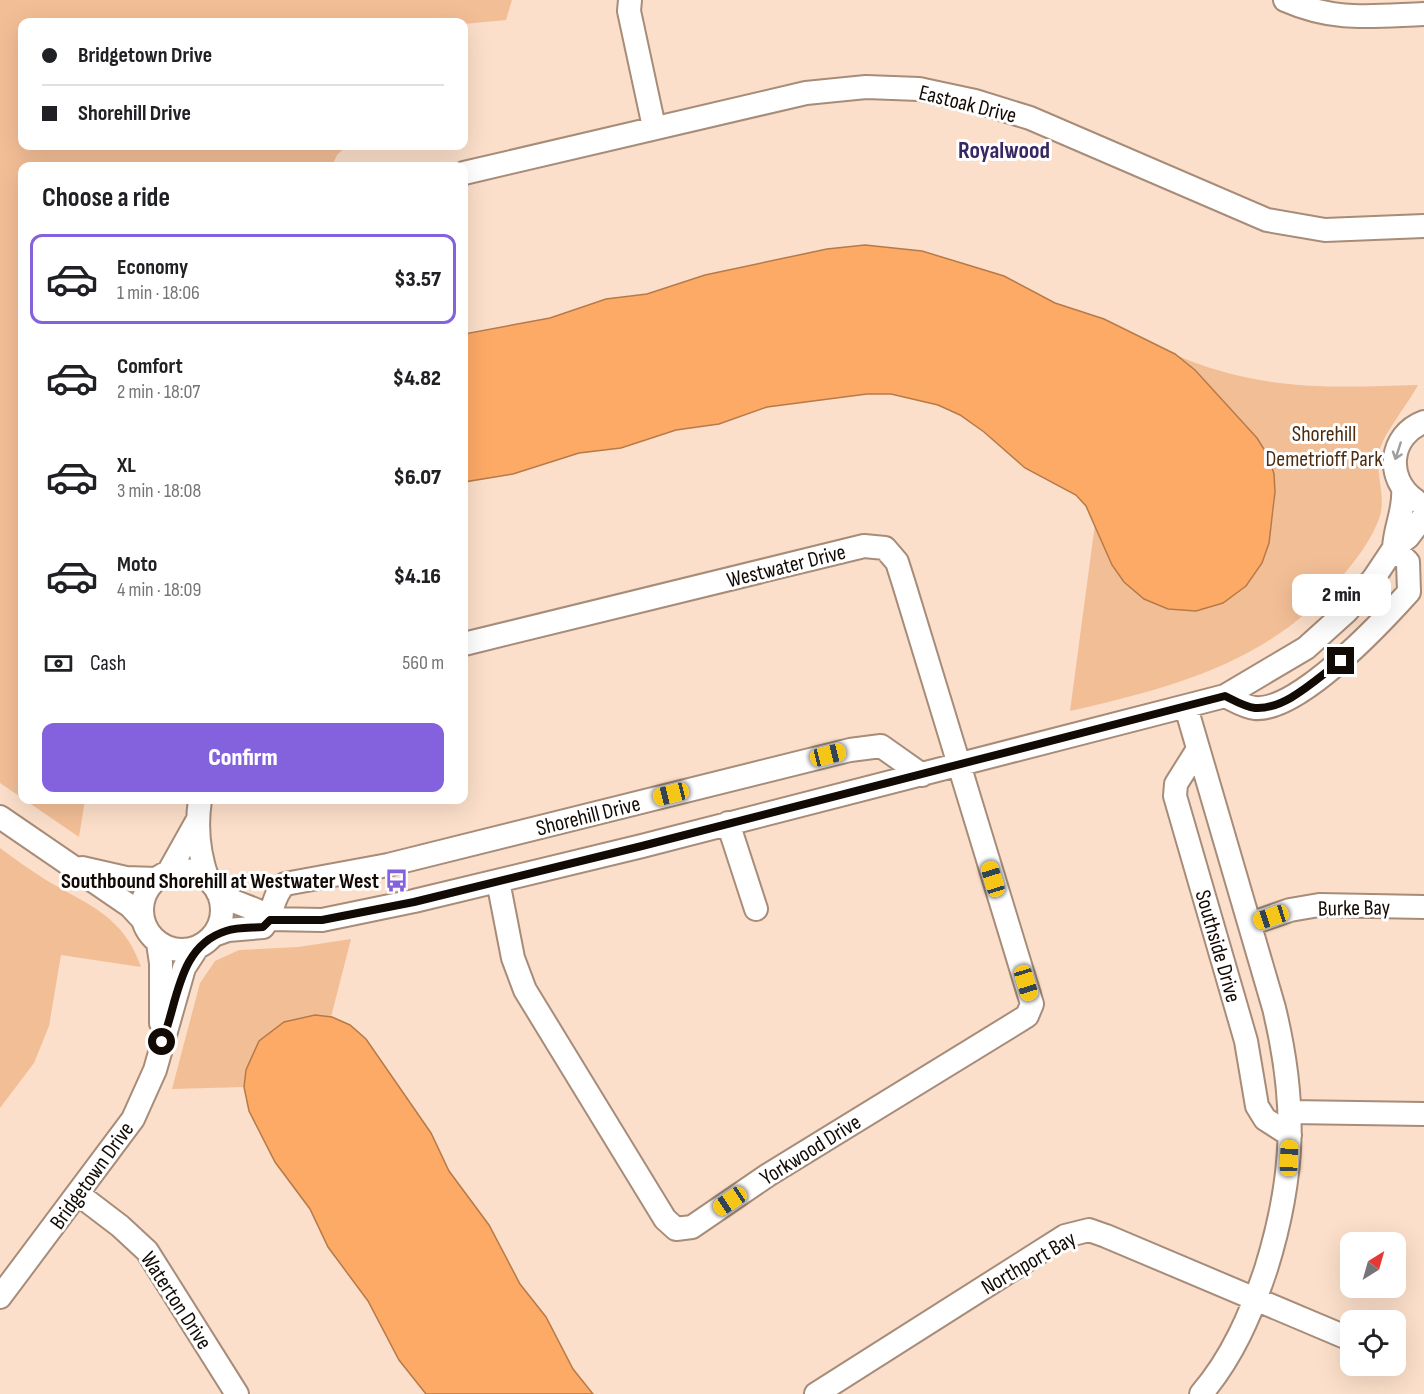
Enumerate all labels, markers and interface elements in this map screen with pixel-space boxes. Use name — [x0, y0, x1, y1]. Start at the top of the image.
text: Bridgetown Drive — [78, 42, 212, 69]
street label: Eastoak Drive — [916, 79, 1019, 130]
text: Shorehill Drive — [78, 100, 191, 127]
district label: Royalwood — [958, 136, 1050, 165]
text: Choose a ride — [42, 182, 170, 214]
icon: car — [45, 252, 99, 306]
text: Economy — [117, 254, 188, 281]
text: $3.57 — [394, 266, 441, 293]
text: 1 min · 18:06 — [117, 281, 200, 305]
icon: car — [45, 351, 99, 405]
text: Comfort — [117, 353, 183, 380]
text: $4.82 — [393, 365, 441, 392]
text: 2 min · 18:07 — [117, 380, 200, 404]
park label: Shorehill Demetrioff Park — [1265, 421, 1383, 473]
one-way arrow — [1391, 441, 1402, 460]
icon: car — [45, 450, 99, 504]
text: XL — [117, 452, 136, 479]
text: $6.07 — [394, 464, 441, 491]
text: 3 min · 18:08 — [117, 479, 201, 503]
street label: Westwater Drive — [724, 539, 849, 594]
icon: car — [45, 549, 99, 603]
text: Moto — [117, 551, 157, 578]
text: $4.16 — [394, 563, 441, 590]
callout: 2 min — [1292, 574, 1390, 616]
text: 4 min · 18:09 — [117, 578, 201, 602]
text: 2 min — [1322, 583, 1361, 607]
icon: cash — [42, 647, 75, 680]
route end — [1327, 647, 1354, 674]
text: Cash — [90, 650, 126, 677]
text: 560 m — [402, 651, 444, 675]
button: Confirm — [42, 723, 444, 792]
car — [808, 742, 848, 768]
car — [651, 781, 691, 807]
street label: Shorehill Drive — [533, 790, 643, 842]
car — [979, 859, 1007, 899]
bus stop icon: Southbound Shorehill at Westwater West — [384, 867, 410, 893]
place label: Southbound Shorehill at Westwater West — [61, 868, 379, 895]
street label: Southside Drive — [1189, 887, 1246, 1006]
street label: Burke Bay — [1318, 894, 1391, 923]
car — [1251, 903, 1291, 931]
car — [1012, 963, 1040, 1003]
route start — [148, 1028, 175, 1055]
street label: Yorkwood Drive — [755, 1109, 866, 1192]
street label: Bridgetown Drive — [44, 1117, 140, 1235]
car — [1279, 1140, 1299, 1176]
car — [710, 1183, 750, 1219]
street label: Northport Bay — [977, 1225, 1081, 1301]
north arrow — [1340, 1232, 1406, 1298]
map controls — [1340, 1232, 1406, 1376]
street label: Waterton Drive — [134, 1247, 217, 1355]
button: locate — [1340, 1310, 1406, 1376]

